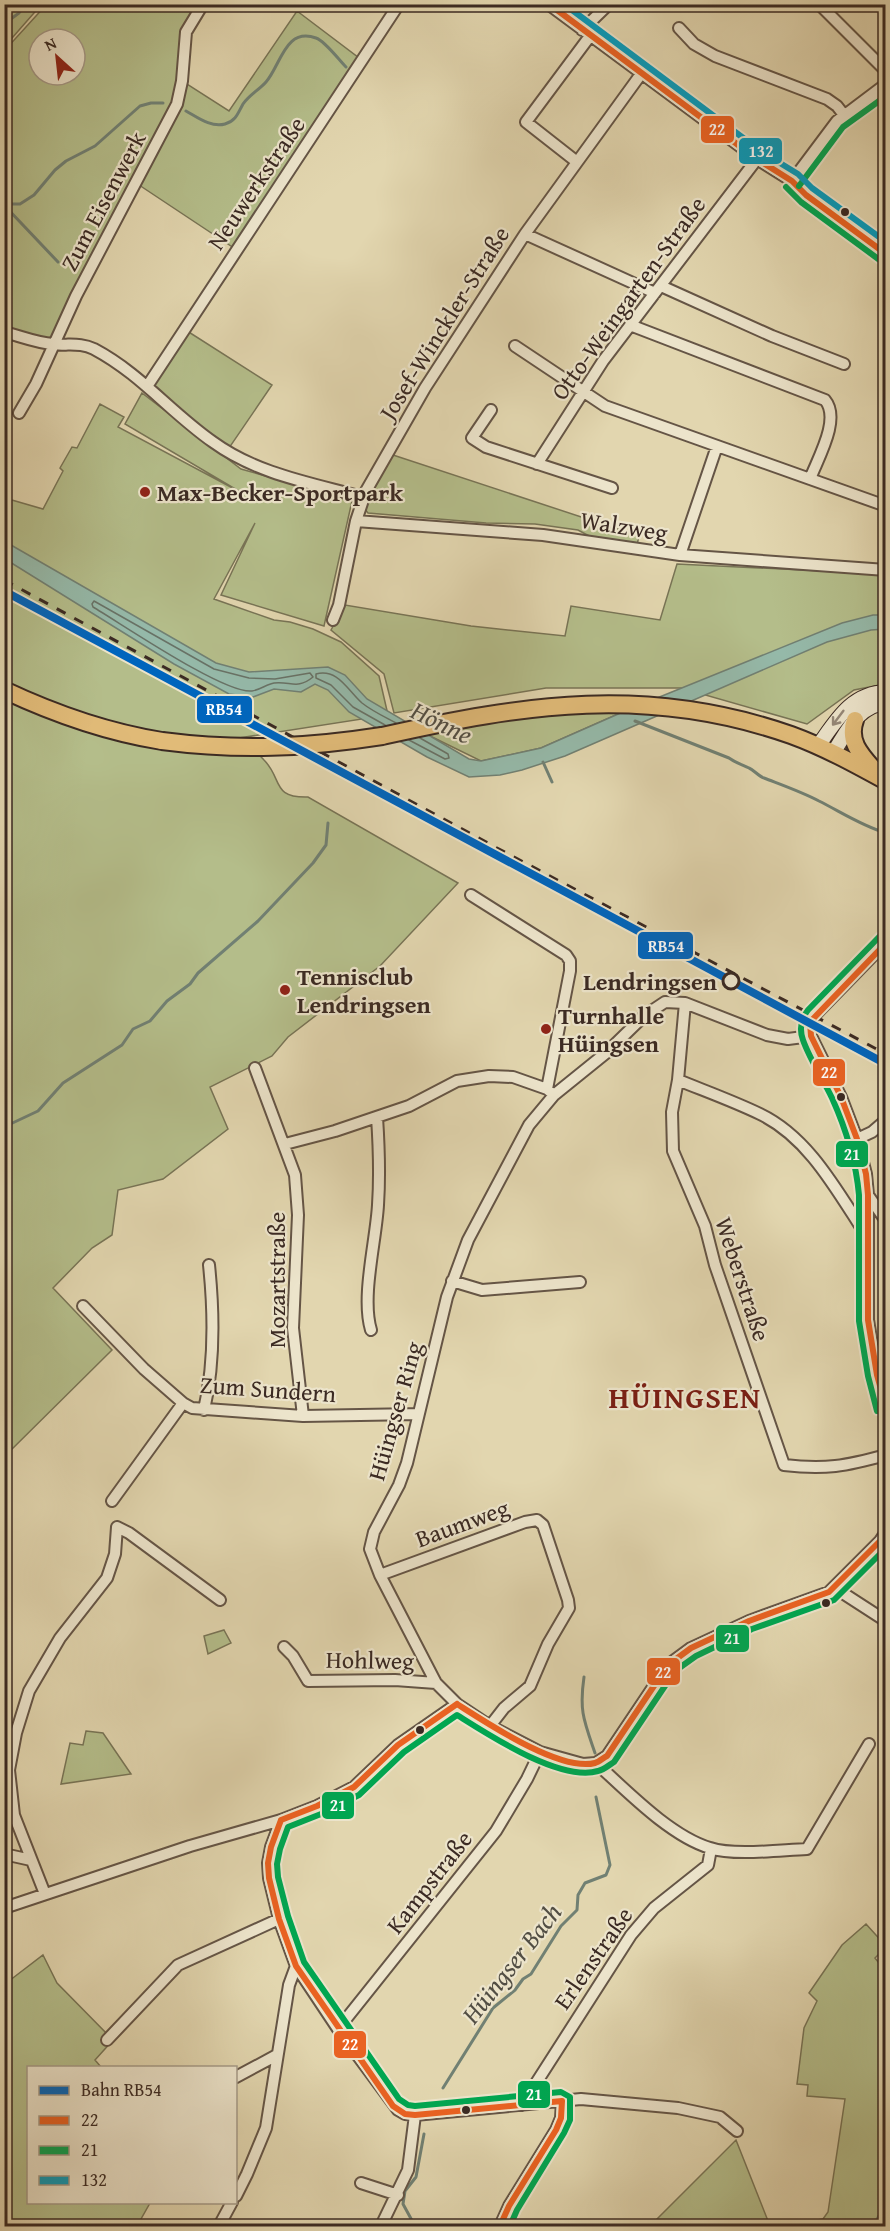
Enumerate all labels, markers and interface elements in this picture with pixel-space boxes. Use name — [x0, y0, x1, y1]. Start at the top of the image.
north arrow — [27, 27, 87, 87]
text: N — [40, 30, 61, 57]
street label: Neuwerkstraße — [198, 109, 314, 257]
line badge: 22 — [700, 115, 735, 144]
text: 22 — [709, 117, 725, 141]
street label: Zum Eisenwerk — [51, 124, 155, 277]
line badge: 132 — [738, 137, 783, 165]
text: 132 — [749, 139, 773, 163]
street label: Otto-Weingarten-Straße — [542, 189, 714, 407]
unlabelled marker — [839, 206, 851, 218]
street label: Josef-Winckler-Straße — [369, 219, 518, 429]
place label: Max-Becker-Sportpark — [157, 475, 403, 510]
marker: Max-Becker-Sportpark — [138, 485, 152, 499]
street label: Walzweg — [578, 502, 670, 550]
water label: Hönne — [404, 690, 479, 754]
line badge: RB54 — [196, 695, 253, 724]
text: RB54 — [206, 697, 242, 721]
one-way arrow — [832, 710, 845, 726]
line badge: RB54 — [637, 931, 694, 960]
text: RB54 — [648, 934, 684, 958]
place label: Tennisclub Lendringsen — [297, 959, 431, 1022]
place label: Lendringsen — [583, 964, 717, 999]
marker: Lendringsen — [722, 972, 740, 990]
marker: Tennisclub Lendringsen — [278, 983, 292, 997]
place label: Turnhalle Hüingsen — [558, 998, 665, 1061]
marker: Turnhalle Hüingsen — [539, 1022, 553, 1036]
line badge: 22 — [812, 1058, 846, 1087]
text: 22 — [821, 1060, 837, 1084]
unlabelled marker — [835, 1091, 847, 1103]
line badge: 21 — [835, 1140, 869, 1168]
text: 21 — [844, 1142, 860, 1166]
street label: Mozartstraße — [259, 1212, 294, 1348]
street label: Weberstraße — [706, 1212, 780, 1346]
street label: Hüingser Ring — [358, 1337, 432, 1485]
street label: Zum Sundern — [199, 1367, 338, 1411]
district label: HÜINGSEN — [608, 1375, 762, 1419]
street label: Baumweg — [410, 1490, 514, 1556]
unlabelled marker — [820, 1597, 832, 1609]
line badge: 21 — [715, 1624, 750, 1653]
text: 21 — [724, 1626, 740, 1650]
street label: Hohlweg — [326, 1642, 414, 1678]
line badge: 22 — [646, 1657, 681, 1686]
text: 22 — [655, 1660, 671, 1684]
unlabelled marker — [414, 1724, 426, 1736]
line badge: 21 — [321, 1791, 355, 1820]
text: 21 — [330, 1793, 346, 1817]
street label: Kampstraße — [378, 1823, 480, 1941]
water label: Hüingser Bach — [451, 1894, 571, 2033]
street label: Erlenstraße — [545, 1900, 641, 2016]
line badge: 22 — [333, 2030, 367, 2059]
text: 22 — [342, 2032, 358, 2056]
legend — [27, 2066, 237, 2204]
text: Bahn RB54 — [81, 2076, 162, 2103]
line badge: 21 — [517, 2080, 551, 2109]
text: 21 — [526, 2082, 542, 2106]
unlabelled marker — [460, 2104, 472, 2116]
text: 22 — [81, 2106, 98, 2133]
text: 21 — [81, 2136, 98, 2163]
text: 132 — [81, 2166, 107, 2193]

